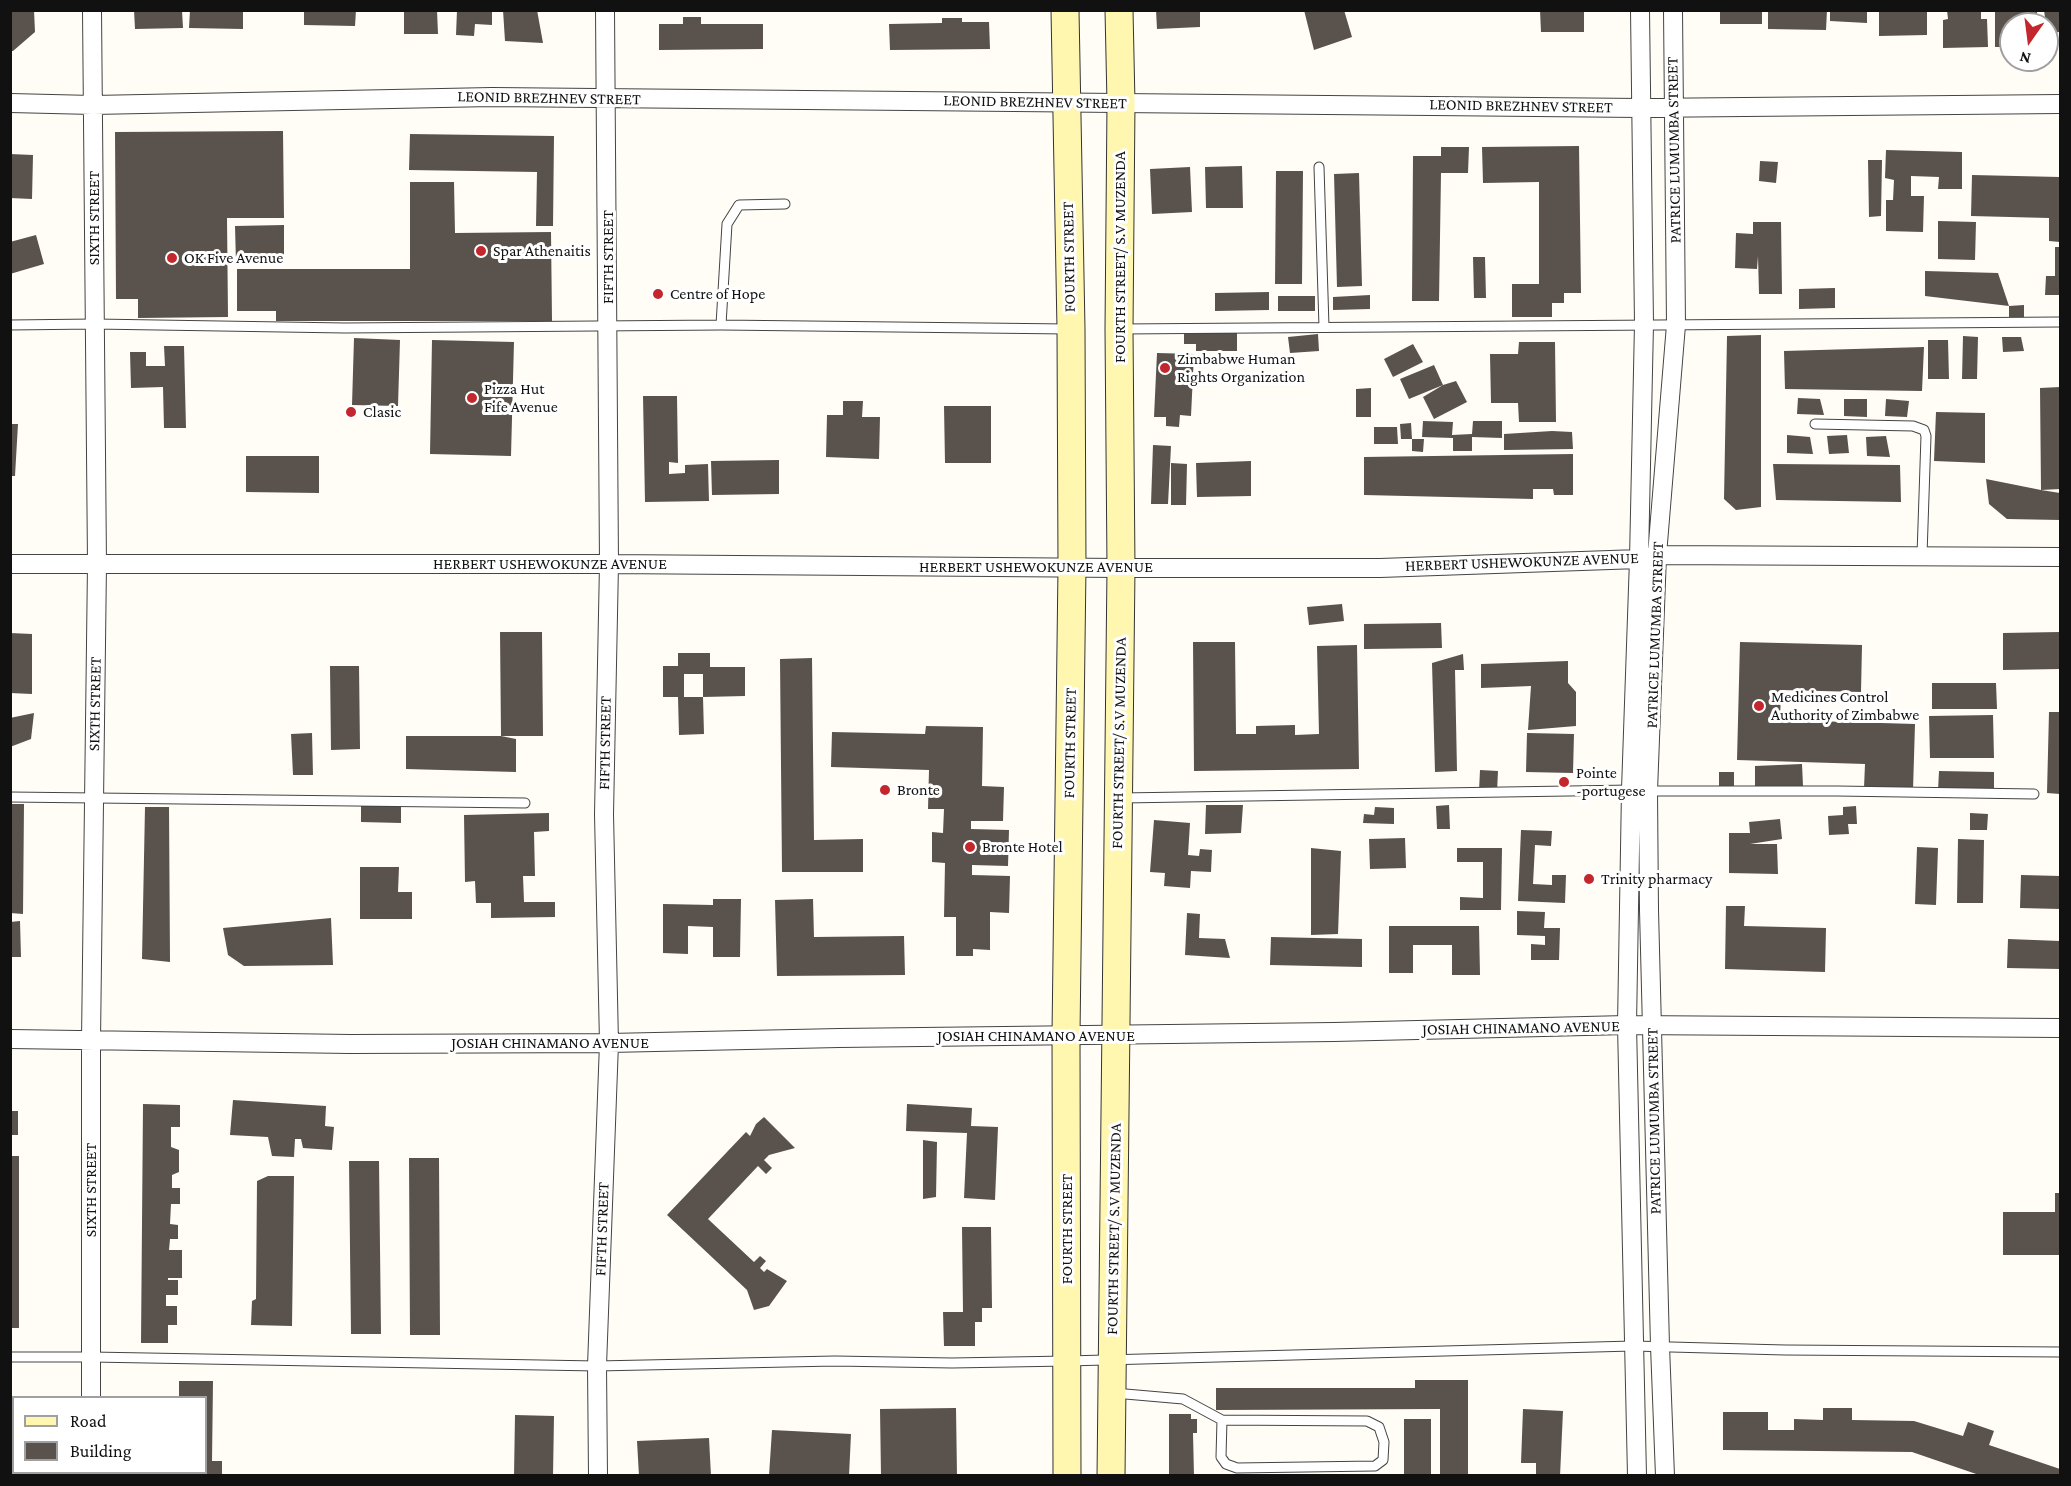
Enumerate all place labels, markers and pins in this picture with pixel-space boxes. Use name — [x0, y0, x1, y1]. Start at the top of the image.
place label: Spar Athenaitis — [493, 241, 591, 261]
marker: Spar Athenaitis — [474, 244, 488, 258]
place label: OK Five Avenue — [184, 248, 283, 268]
marker: OK Five Avenue — [165, 251, 179, 265]
place label: Centre of Hope — [670, 284, 765, 304]
marker: Centre of Hope — [651, 287, 665, 301]
place label: Zimbabwe Human Rights Organization — [1177, 349, 1305, 387]
marker: Zimbabwe Human Rights Organization — [1158, 361, 1172, 375]
place label: Pizza Hut Fife Avenue — [484, 379, 558, 417]
marker: Pizza Hut Fife Avenue — [465, 391, 479, 405]
place label: Clasic — [363, 402, 401, 422]
marker: Clasic — [344, 405, 358, 419]
place label: Medicines Control Authority of Zimbabwe — [1771, 687, 1919, 725]
marker: Medicines Control Authority of Zimbabwe — [1752, 699, 1766, 713]
place label: Pointe -portugese — [1576, 763, 1646, 801]
marker: Pointe -portugese — [1557, 775, 1571, 789]
place label: Bronte — [897, 780, 940, 800]
marker: Bronte — [878, 783, 892, 797]
place label: Bronte Hotel — [982, 837, 1063, 857]
marker: Bronte Hotel — [963, 840, 977, 854]
place label: Trinity pharmacy — [1601, 869, 1712, 889]
marker: Trinity pharmacy — [1582, 872, 1596, 886]

